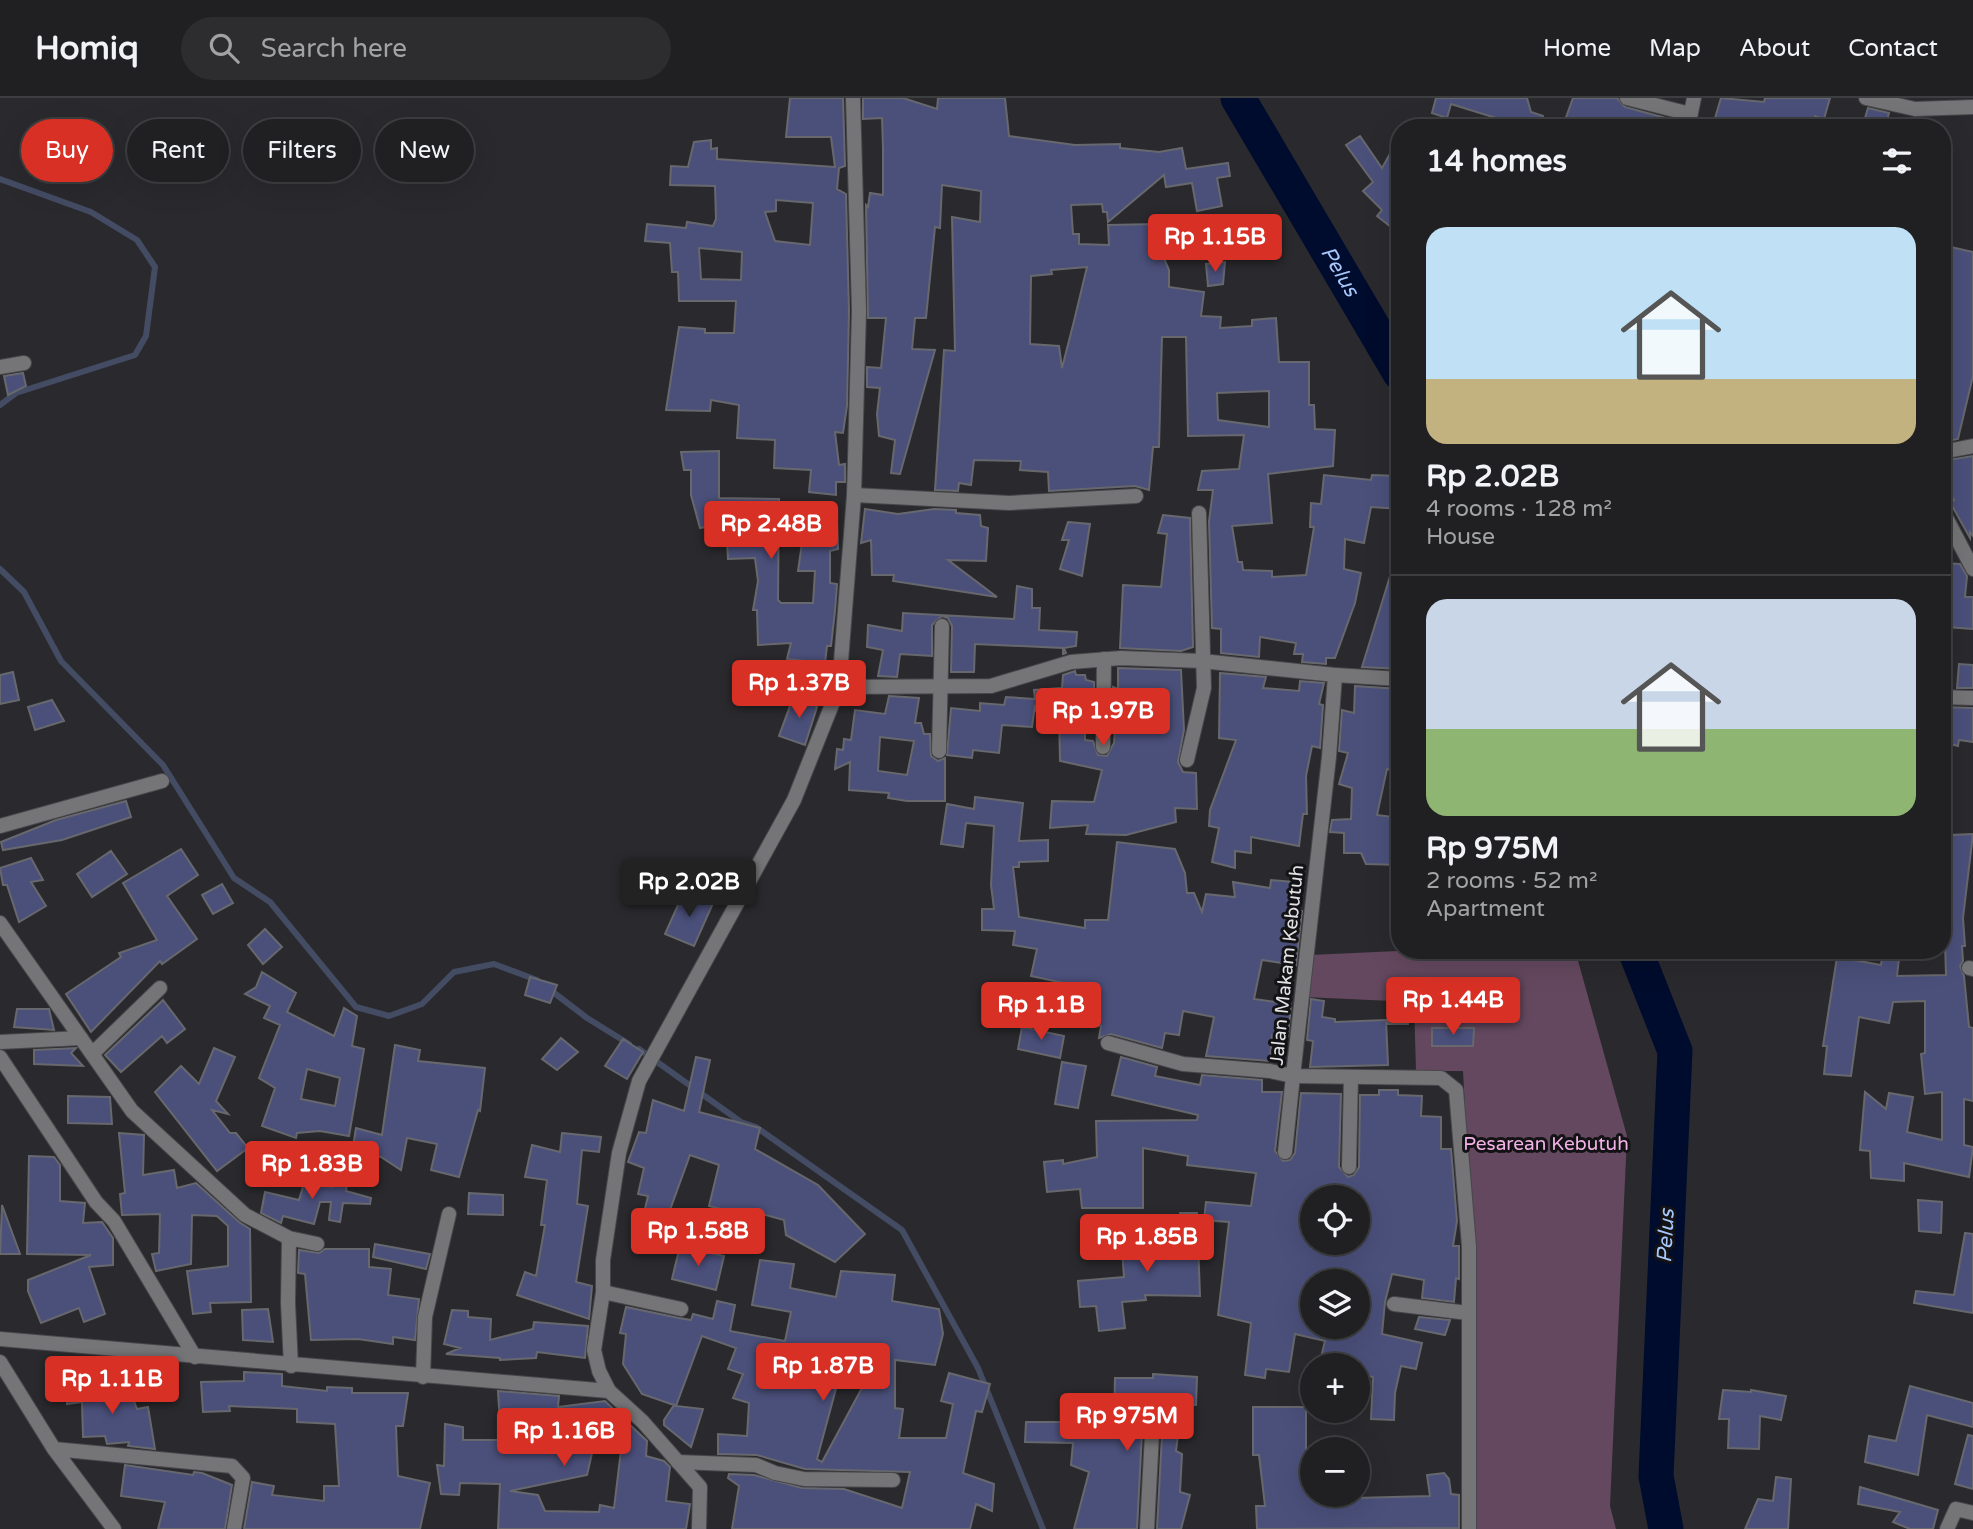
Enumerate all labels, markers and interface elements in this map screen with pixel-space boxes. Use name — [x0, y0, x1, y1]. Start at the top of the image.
search box — [181, 17, 671, 80]
text: Homiq — [35, 29, 139, 68]
icon: search — [205, 29, 243, 67]
text: Search here — [261, 33, 407, 64]
text: Home — [1543, 34, 1611, 63]
text: Map — [1649, 34, 1701, 63]
text: About — [1739, 34, 1810, 63]
text: Contact — [1848, 34, 1938, 63]
chip: Buy — [21, 119, 113, 182]
chip: Rent — [127, 119, 229, 182]
chip: Filters — [243, 119, 361, 182]
chip: New — [375, 119, 474, 182]
icon: filters — [1878, 142, 1916, 180]
text: 14 homes — [1426, 143, 1567, 180]
pin: Rp 1.15B — [1143, 214, 1287, 274]
text: Rp 1.15B — [1164, 223, 1266, 251]
water label: Pelus — [1316, 242, 1365, 302]
icon: home — [1608, 272, 1734, 398]
text: Rp 2.02B — [1426, 458, 1559, 495]
text: 4 rooms · 128 m² — [1426, 495, 1612, 523]
pin: Rp 2.48B — [699, 502, 843, 561]
text: Rp 2.48B — [720, 510, 822, 538]
text: House — [1426, 523, 1495, 551]
icon: home — [1608, 644, 1734, 770]
pin: Rp 1.37B — [727, 660, 871, 720]
text: Rp 1.37B — [748, 669, 850, 697]
pin: Rp 1.97B — [1031, 688, 1175, 748]
text: Rp 1.97B — [1052, 697, 1154, 725]
text: Rp 975M — [1426, 830, 1560, 867]
pin: Rp 2.02B — [617, 860, 761, 919]
street label: Jalan Makam Kebutuh — [1266, 864, 1308, 1066]
text: 2 rooms · 52 m² — [1426, 867, 1597, 895]
text: Rp 2.02B — [638, 868, 740, 896]
text: Apartment — [1426, 895, 1545, 923]
pin: Rp 1.44B — [1381, 978, 1525, 1037]
pin: Rp 1.1B — [976, 982, 1106, 1042]
text: Rp 1.44B — [1402, 986, 1504, 1014]
text: Rp 1.1B — [997, 991, 1085, 1019]
park label: Pesarean Kebutuh — [1463, 1133, 1629, 1155]
pin: Rp 1.83B — [240, 1142, 384, 1201]
text: Rp 1.83B — [261, 1150, 363, 1178]
map controls — [1300, 1185, 1370, 1507]
button: locate — [1300, 1185, 1370, 1255]
water label: Pelus — [1652, 1207, 1680, 1264]
pin: Rp 1.58B — [626, 1208, 770, 1268]
pin: Rp 1.85B — [1075, 1214, 1219, 1274]
text: Rp 1.58B — [647, 1217, 749, 1245]
text: Rp 1.85B — [1096, 1223, 1198, 1251]
button: layers — [1300, 1269, 1370, 1339]
pin: Rp 1.87B — [751, 1344, 895, 1403]
text: Rp 1.87B — [772, 1352, 874, 1380]
button: + — [1300, 1353, 1370, 1423]
pin: Rp 1.11B — [40, 1356, 184, 1416]
text: Rp 1.11B — [61, 1365, 163, 1393]
pin: Rp 975M — [1062, 1394, 1192, 1453]
text: Rp 975M — [1076, 1402, 1178, 1430]
pin: Rp 1.16B — [492, 1408, 636, 1468]
text: Rp 1.16B — [513, 1417, 615, 1445]
button: − — [1300, 1437, 1370, 1507]

